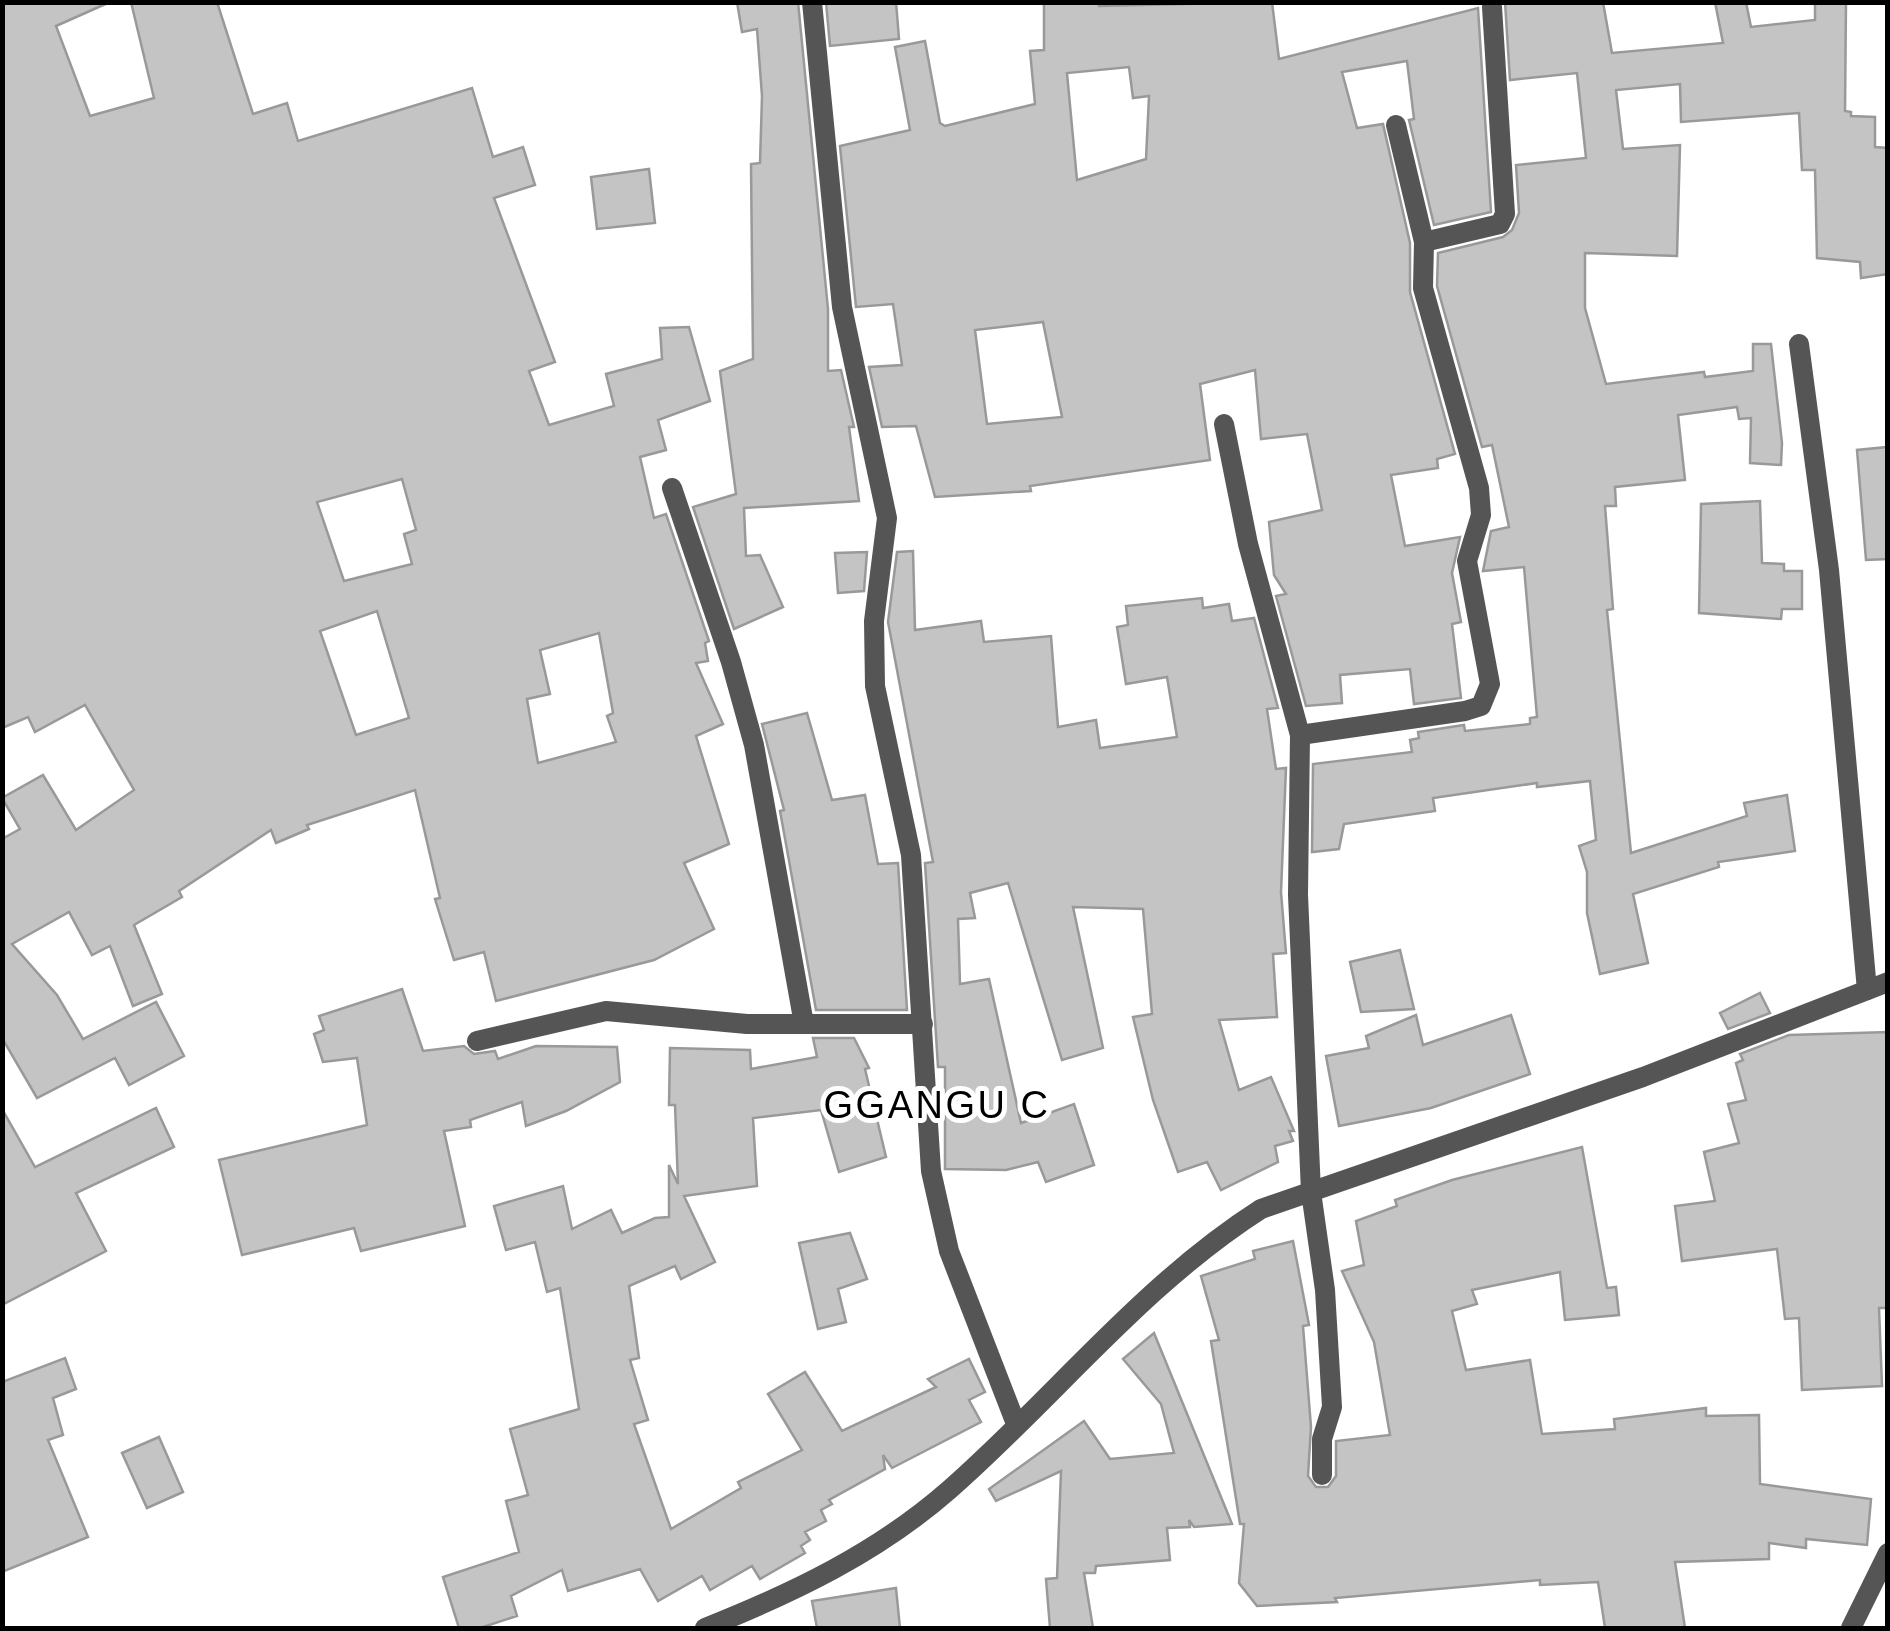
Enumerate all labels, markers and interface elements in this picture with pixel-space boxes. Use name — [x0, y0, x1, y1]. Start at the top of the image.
district label: GGANGU C — [824, 1084, 1050, 1126]

